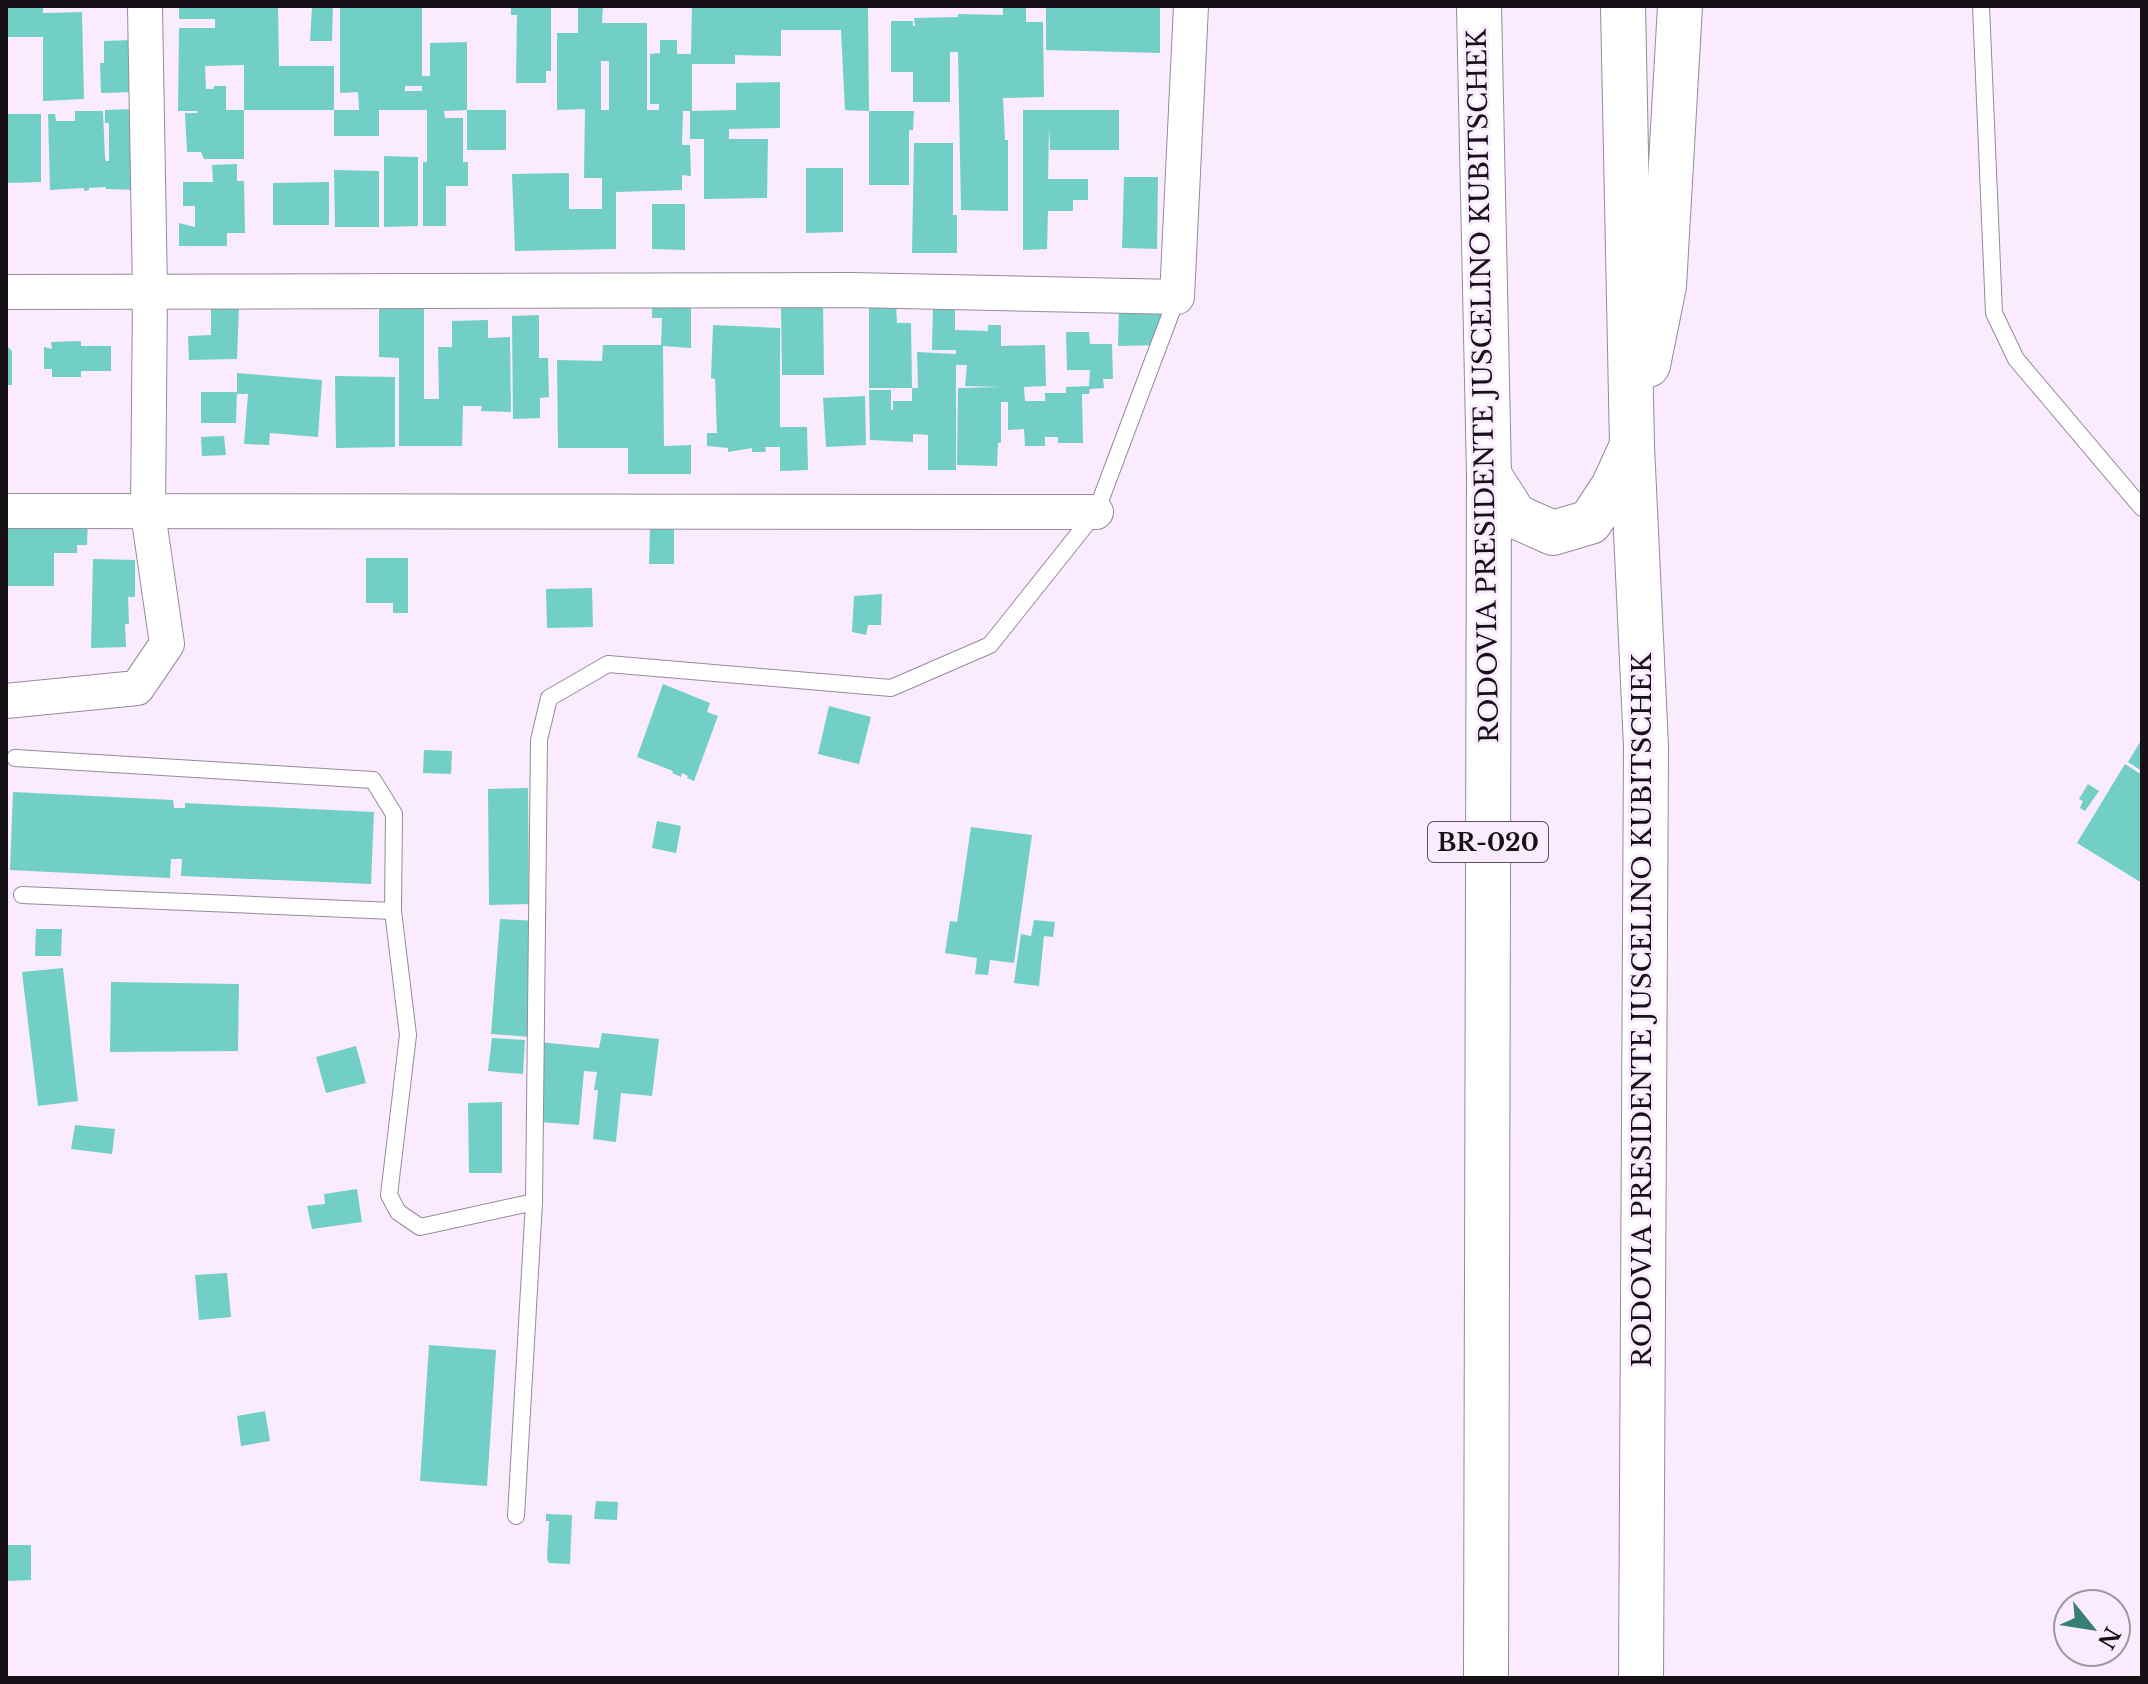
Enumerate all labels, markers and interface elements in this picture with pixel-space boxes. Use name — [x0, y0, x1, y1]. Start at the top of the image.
street label: RODOVIA PRESIDENTE JUSCELINO KUBITSCHEK — [1461, 28, 1505, 743]
street label: RODOVIA PRESIDENTE JUSCELINO KUBITSCHEK — [1626, 652, 1658, 1367]
road number: BR-020 — [1428, 822, 1548, 862]
north arrow — [2052, 1588, 2132, 1668]
text: N — [2092, 1622, 2126, 1654]

